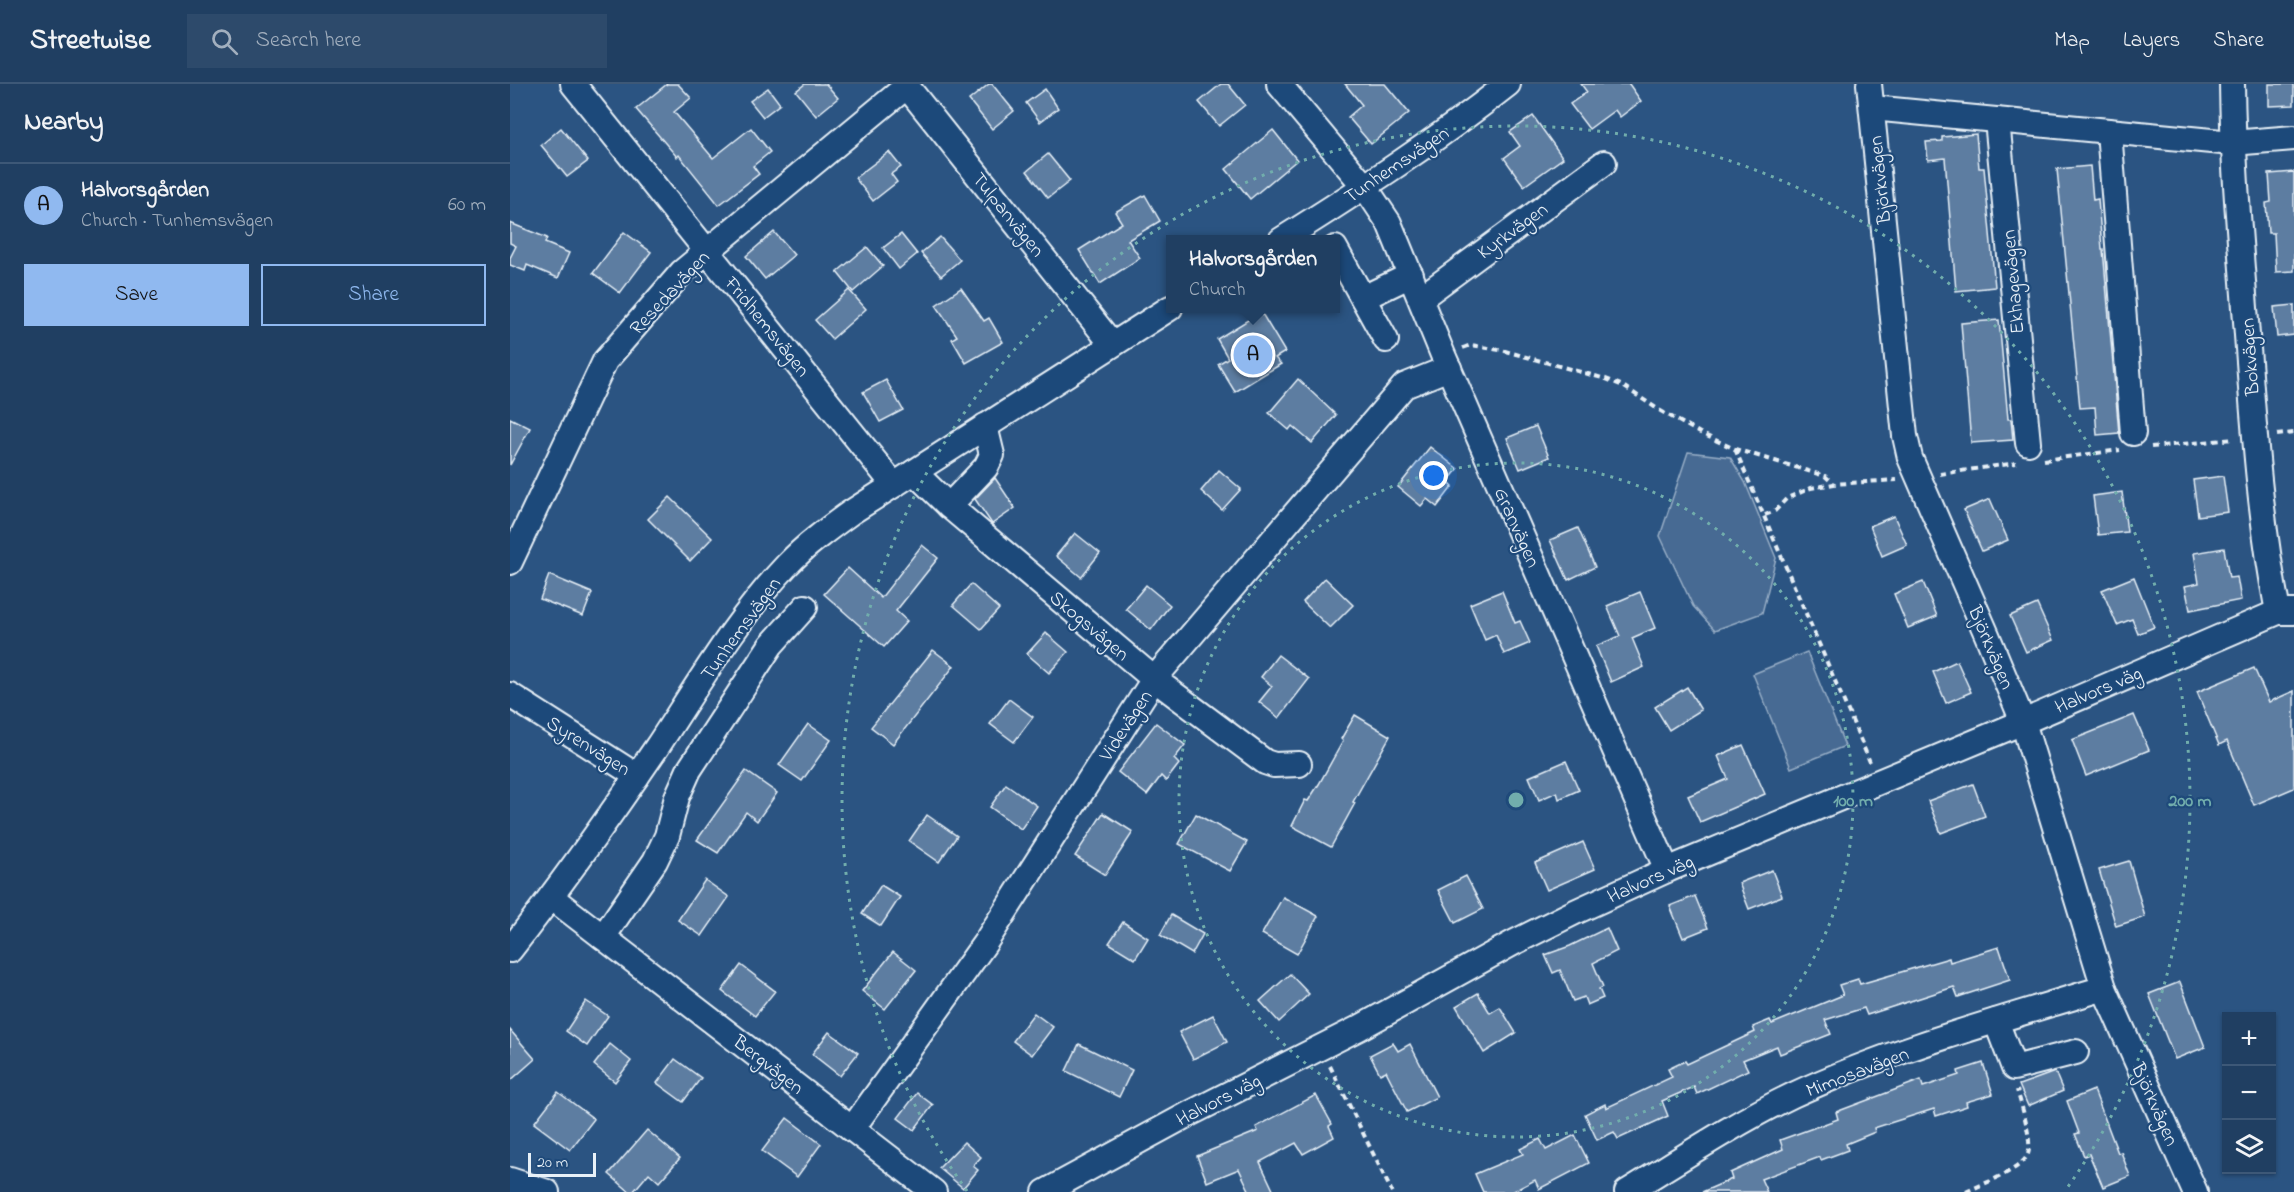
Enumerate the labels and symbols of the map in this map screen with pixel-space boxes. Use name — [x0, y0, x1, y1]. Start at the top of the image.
street label: Tunhemsvägen — [1339, 120, 1456, 213]
street label: Björkvägen — [1862, 134, 1902, 226]
street label: Tulpanvägen — [963, 167, 1051, 265]
street label: Kyrkvägen — [1472, 196, 1556, 269]
street label: Ekhagevägen — [1995, 228, 2034, 335]
street label: Resedavägen — [624, 245, 719, 343]
street label: Fridhemsvägen — [715, 270, 816, 385]
street label: Bokvägen — [2234, 317, 2270, 398]
pin: A — [1234, 332, 1272, 378]
your location — [1419, 461, 1448, 490]
street label: Granvägen — [1484, 483, 1546, 573]
street label: Tunhemsvägen — [695, 572, 790, 688]
street label: Skogsvägen — [1041, 585, 1135, 670]
street label: Björkvägen — [1958, 601, 2020, 695]
street label: Halvors väg — [2051, 660, 2147, 724]
street label: Videvägen — [1093, 685, 1162, 769]
street label: Syrenvägen — [539, 710, 636, 785]
text: 100 m — [1833, 789, 1873, 815]
text: 200 m — [2168, 789, 2212, 815]
centre of rings — [1506, 790, 1526, 810]
street label: Halvors väg — [1603, 848, 1699, 913]
street label: Bergvägen — [724, 1028, 809, 1104]
street label: Mimosavägen — [1802, 1040, 1914, 1107]
street label: Björkvägen — [2121, 1058, 2185, 1152]
street label: Halvors väg — [1172, 1067, 1267, 1136]
scale bar — [528, 1150, 596, 1178]

